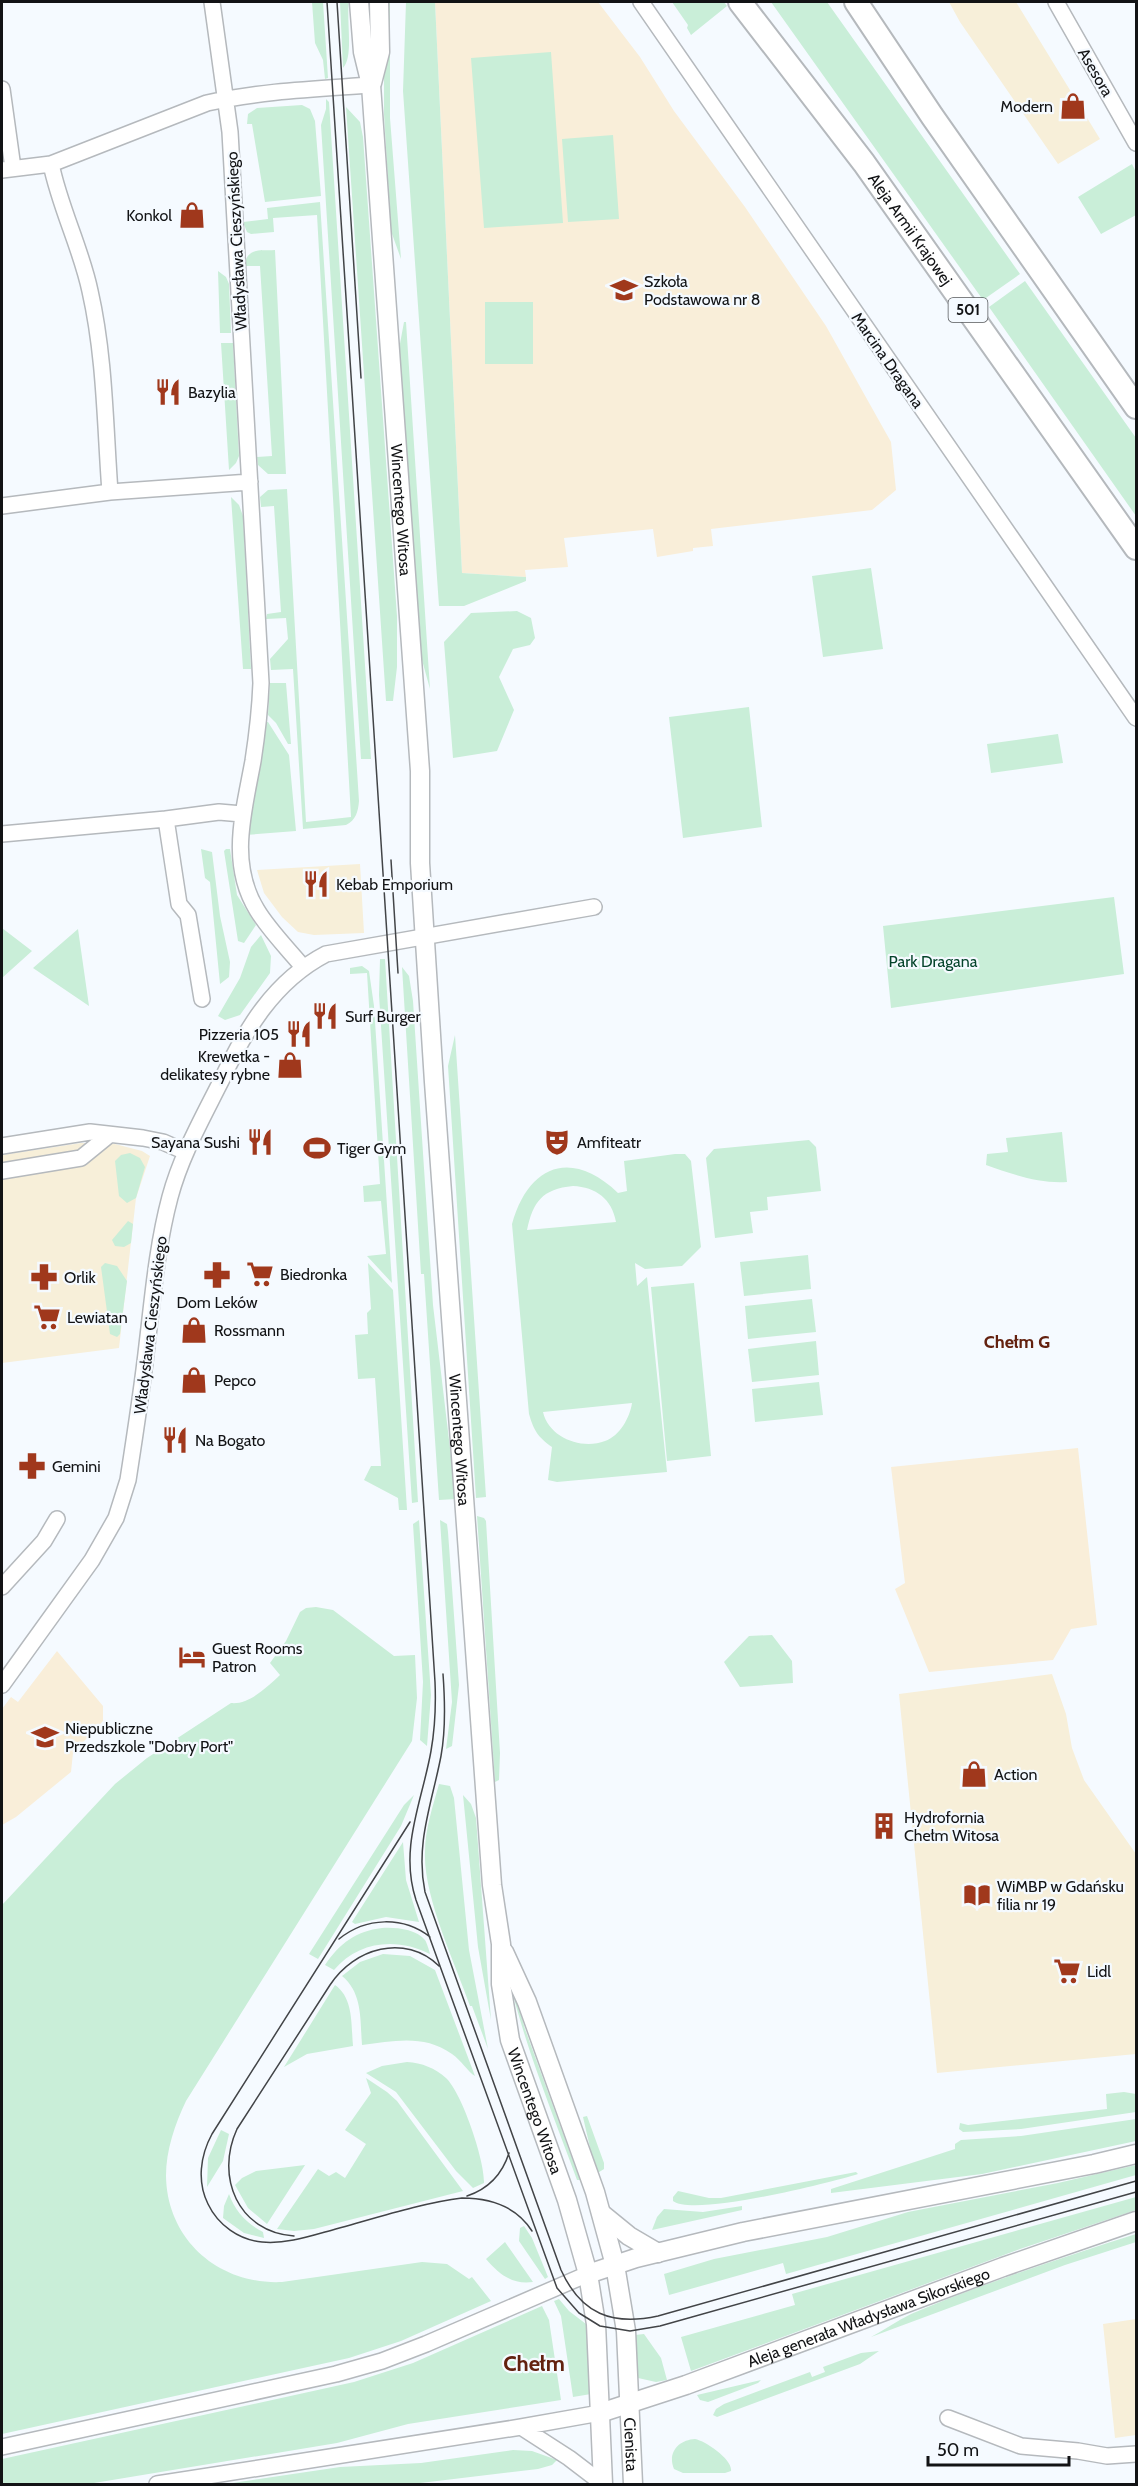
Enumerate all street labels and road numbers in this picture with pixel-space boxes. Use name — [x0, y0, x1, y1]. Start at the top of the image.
street label: Asesora — [1074, 45, 1117, 100]
street label: Władysława Cieszyńskiego — [222, 151, 251, 331]
street label: Aleja Armii Krajowej — [864, 170, 956, 289]
road number: 501 — [948, 298, 988, 322]
street label: Marcina Dragana — [847, 309, 928, 412]
street label: Wincentego Witosa — [387, 443, 415, 577]
street label: Władysława Cieszyńskiego — [130, 1235, 171, 1415]
street label: Wincentego Witosa — [445, 1373, 474, 1507]
street label: Wincentego Witosa — [504, 2045, 566, 2177]
street label: Aleja generała Władysława Sikorskiego — [745, 2264, 993, 2371]
street label: Cienista — [620, 2417, 641, 2472]

